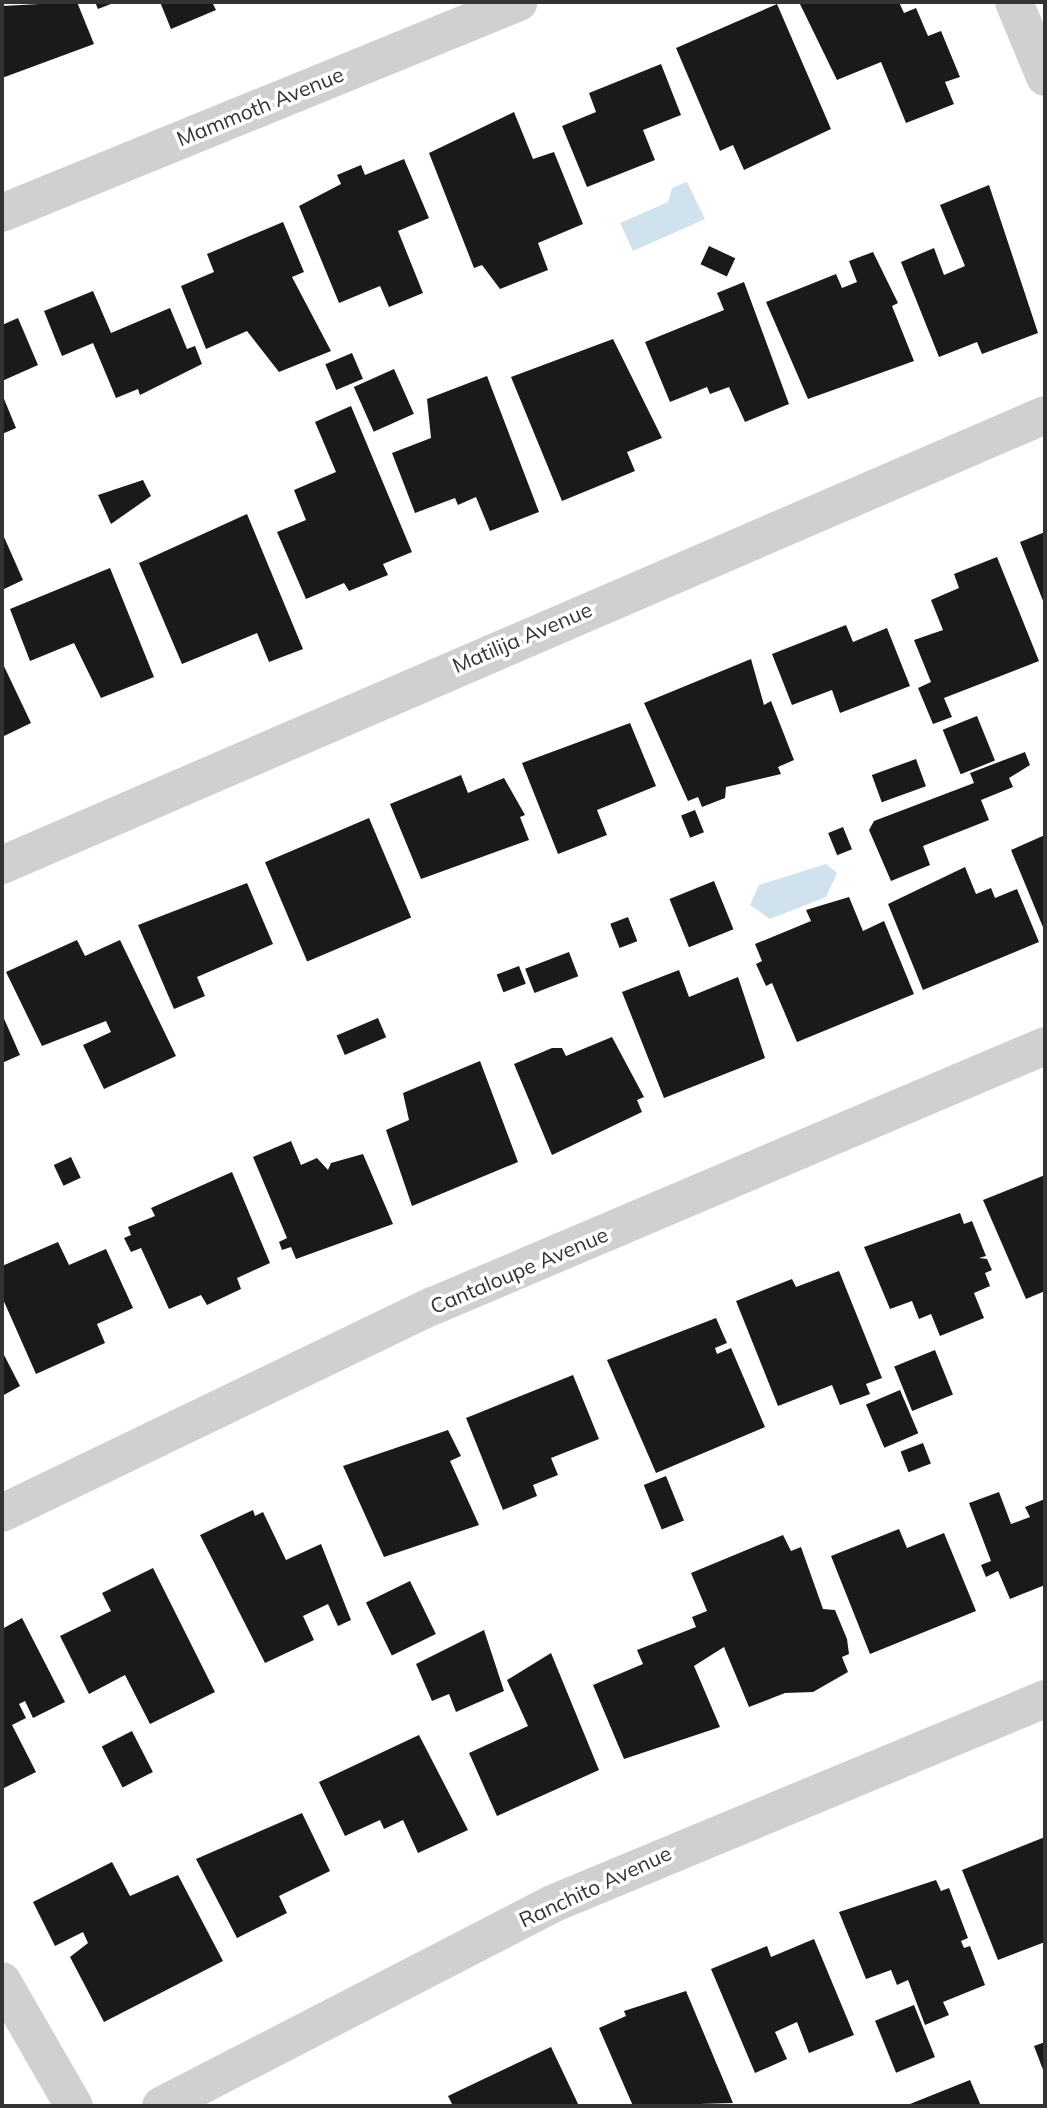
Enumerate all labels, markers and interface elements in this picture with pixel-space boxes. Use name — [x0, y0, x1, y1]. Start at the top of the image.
street label: Mammoth Avenue — [173, 61, 347, 151]
street label: Matilija Avenue — [448, 596, 596, 678]
street label: Cantaloupe Avenue — [426, 1221, 612, 1319]
street label: Ranchito Avenue — [515, 1840, 675, 1932]

